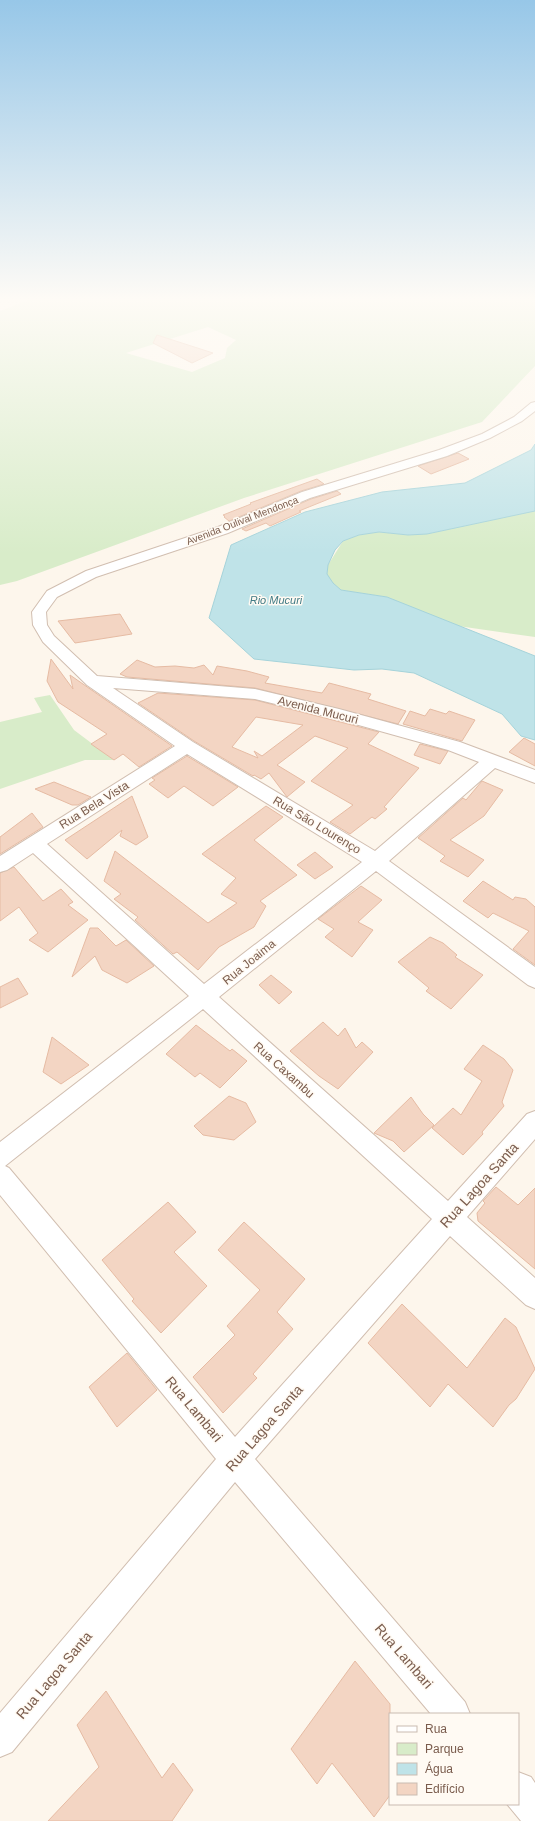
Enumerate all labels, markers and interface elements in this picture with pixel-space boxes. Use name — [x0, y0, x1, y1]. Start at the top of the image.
street label: Avenida Oulival Mendonça — [185, 494, 300, 547]
water label: Rio Mucuri — [250, 594, 303, 606]
street label: Avenida Mucuri — [276, 693, 360, 727]
street label: Rua Bela Vista — [57, 778, 132, 832]
street label: Rua São Lourenço — [271, 793, 364, 857]
street label: Rua Joaima — [220, 936, 279, 988]
street label: Rua Caxambu — [251, 1039, 317, 1101]
street label: Rua Lagoa Santa — [437, 1139, 522, 1231]
street label: Rua Lambari — [162, 1373, 226, 1445]
street label: Rua Lagoa Santa — [222, 1381, 306, 1474]
street label: Rua Lambari — [372, 1621, 436, 1691]
street label: Rua Lagoa Santa — [13, 1628, 95, 1722]
legend — [389, 1713, 519, 1805]
text: Rua — [425, 1722, 447, 1736]
text: Parque — [425, 1742, 464, 1756]
text: Água — [425, 1761, 453, 1776]
text: Edifício — [425, 1782, 465, 1796]

